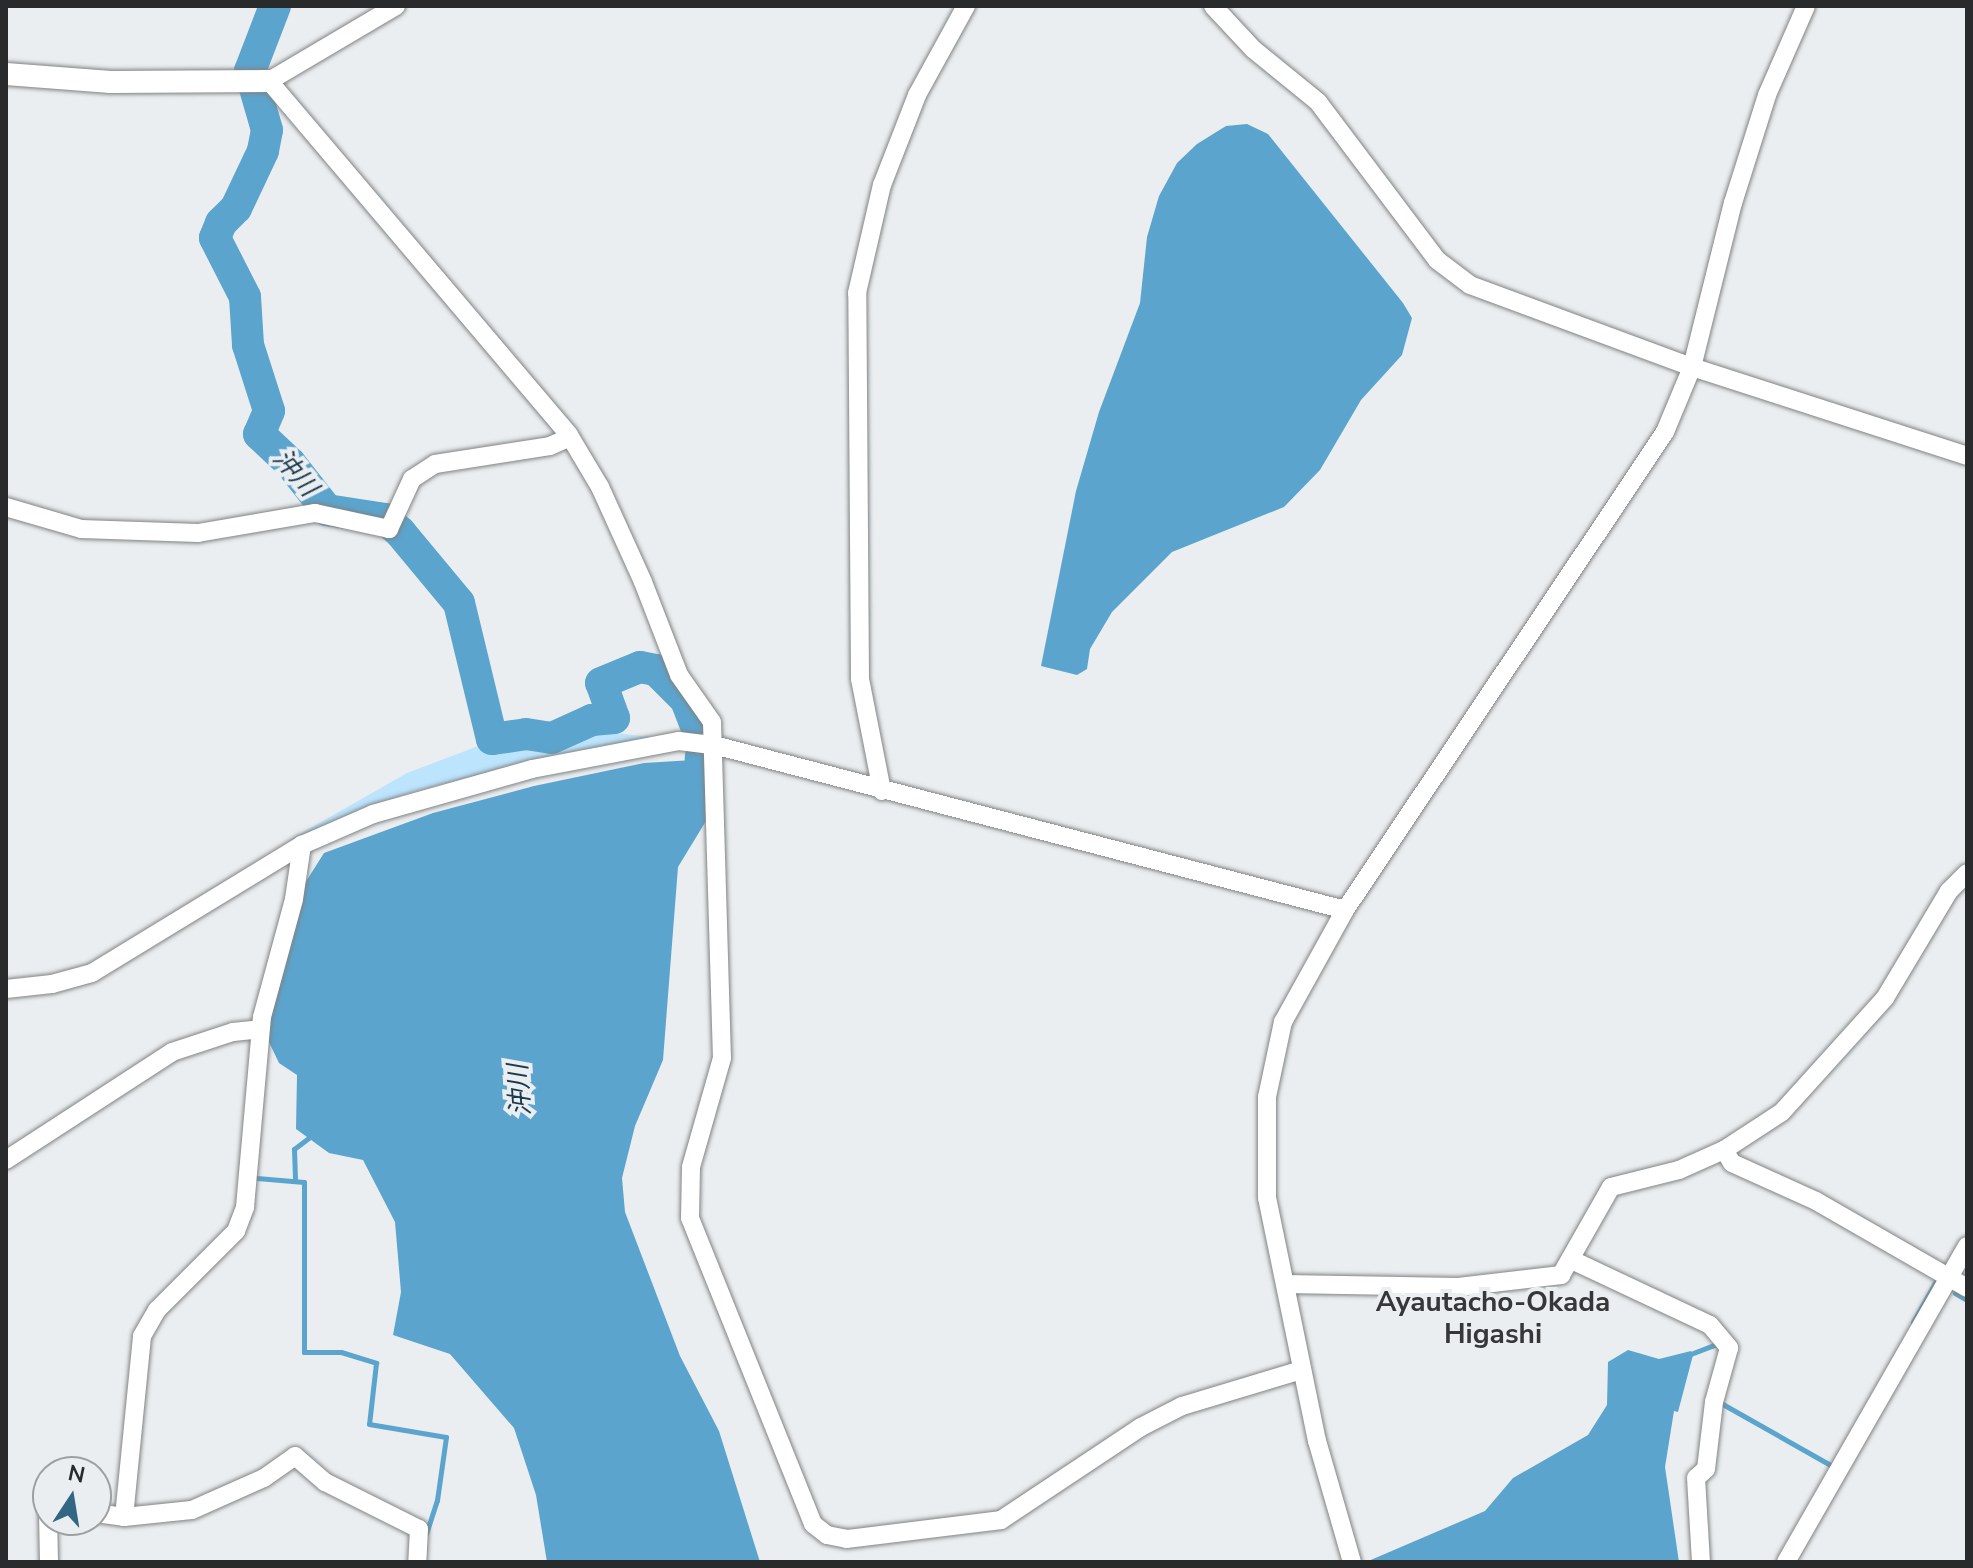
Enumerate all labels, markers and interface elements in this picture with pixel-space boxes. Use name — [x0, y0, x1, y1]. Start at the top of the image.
water label: 沖川 — [266, 443, 324, 503]
water label: 沖川 — [503, 1063, 537, 1117]
district label: Ayautacho-Okada Higashi — [1376, 1285, 1610, 1351]
north arrow — [32, 1456, 112, 1536]
text: N — [65, 1458, 88, 1491]

